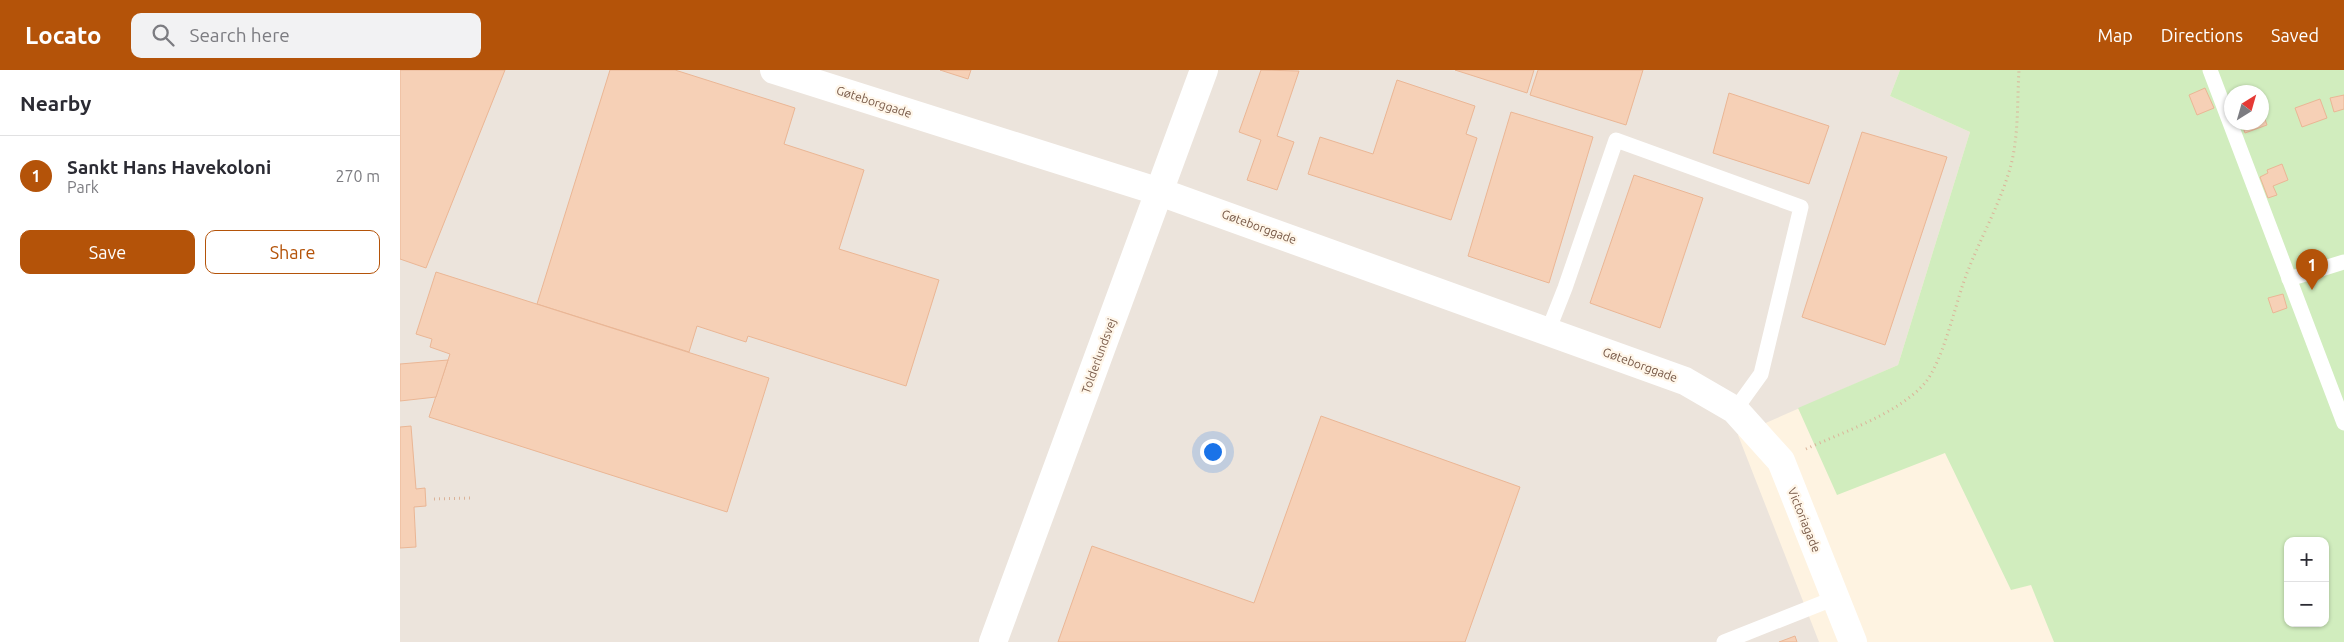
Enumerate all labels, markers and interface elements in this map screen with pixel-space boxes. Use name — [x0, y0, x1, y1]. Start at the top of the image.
search box — [131, 13, 481, 58]
icon: search — [149, 21, 177, 49]
text: Locato — [25, 22, 101, 49]
text: Search here — [189, 24, 290, 46]
text: Map — [2097, 25, 2133, 45]
text: Directions — [2161, 25, 2243, 45]
text: Saved — [2271, 25, 2319, 45]
street label: Gøteborggade — [835, 83, 913, 120]
north arrow — [2224, 85, 2269, 130]
text: Nearby — [20, 91, 91, 115]
text: Sankt Hans Havekoloni — [67, 156, 271, 178]
text: 1 — [31, 167, 41, 185]
text: 270 m — [335, 167, 380, 185]
text: Park — [67, 178, 99, 196]
street label: Gøteborggade — [1220, 207, 1298, 246]
button: Save — [20, 230, 195, 274]
button: Share — [205, 230, 380, 274]
pin: 1 — [2296, 249, 2328, 290]
street label: Tolderlundsvej — [1079, 316, 1118, 395]
street label: Gøteborggade — [1601, 345, 1679, 384]
your location — [1200, 439, 1226, 465]
street label: Victoriagade — [1786, 486, 1823, 554]
map controls — [2284, 537, 2329, 627]
button: + — [2284, 537, 2329, 582]
button: − — [2284, 582, 2329, 627]

